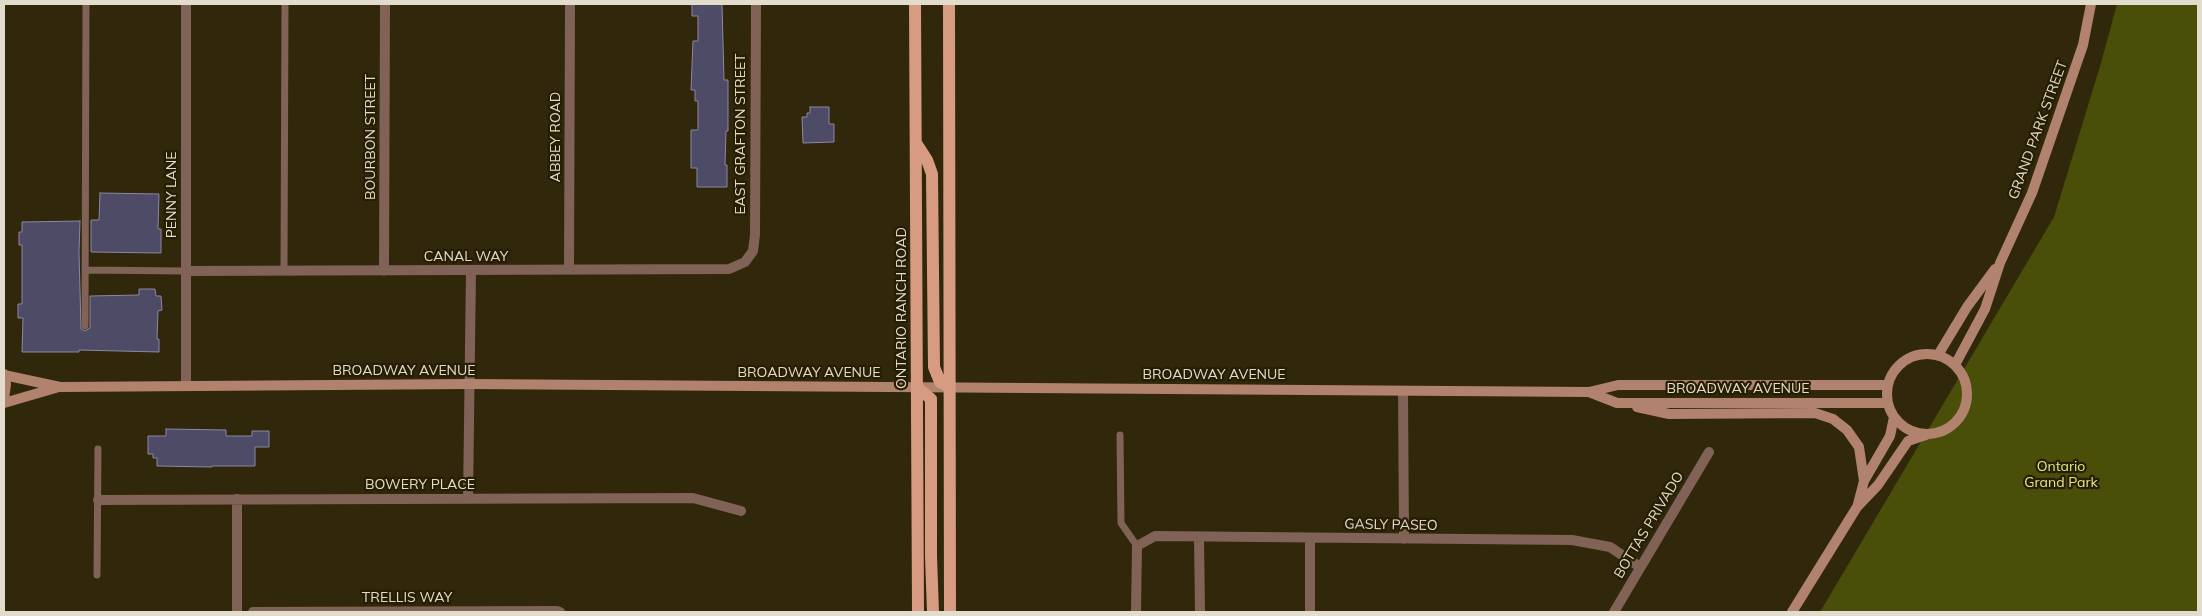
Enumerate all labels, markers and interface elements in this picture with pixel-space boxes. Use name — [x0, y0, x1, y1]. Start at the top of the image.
street label: EAST GRAFTON STREET — [733, 54, 749, 214]
street label: GRAND PARK STREET — [2005, 58, 2071, 202]
street label: BOURBON STREET — [363, 74, 379, 200]
street label: ABBEY ROAD — [548, 92, 564, 182]
street label: PENNY LANE — [164, 152, 180, 238]
street label: ONTARIO RANCH ROAD — [894, 227, 910, 389]
street label: CANAL WAY — [424, 249, 508, 265]
street label: BROADWAY AVENUE — [332, 363, 476, 379]
street label: BROADWAY AVENUE — [737, 365, 881, 381]
street label: BROADWAY AVENUE — [1142, 367, 1286, 383]
street label: BROADWAY AVENUE — [1666, 381, 1810, 397]
park label: Ontario Grand Park — [2024, 459, 2098, 492]
street label: BOTTAS PRIVADO — [1611, 469, 1687, 581]
street label: BOWERY PLACE — [365, 477, 475, 493]
street label: GASLY PASEO — [1344, 516, 1438, 534]
street label: TRELLIS WAY — [362, 590, 452, 606]

